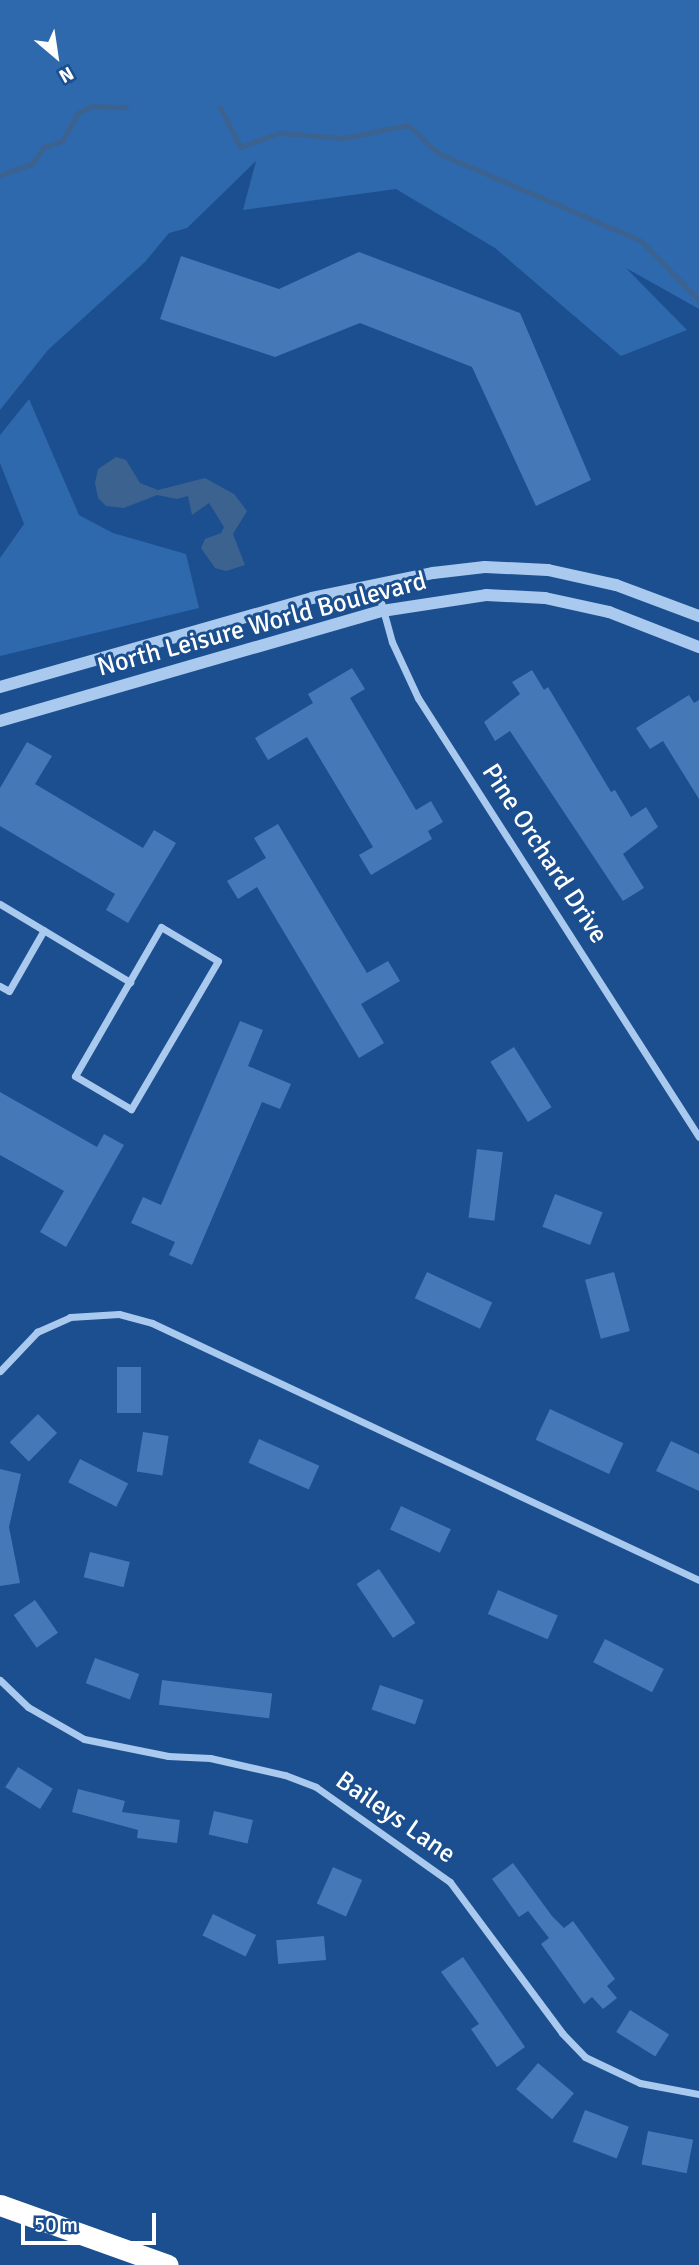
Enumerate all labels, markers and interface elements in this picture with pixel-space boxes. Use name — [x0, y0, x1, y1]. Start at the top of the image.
north arrow — [21, 21, 91, 91]
text: N — [55, 61, 78, 88]
street label: North Leisure World Boulevard — [94, 566, 430, 684]
street label: Pine Orchard Drive — [474, 759, 614, 949]
street label: Baileys Lane — [329, 1765, 461, 1871]
scale bar — [24, 2198, 159, 2242]
text: 50 m — [34, 2212, 78, 2238]

